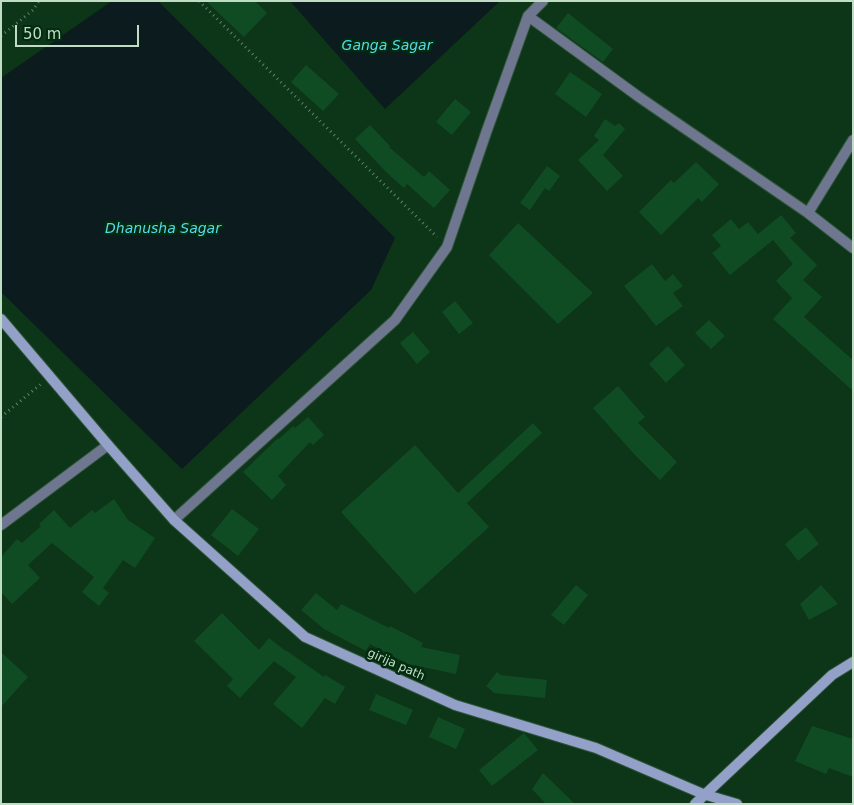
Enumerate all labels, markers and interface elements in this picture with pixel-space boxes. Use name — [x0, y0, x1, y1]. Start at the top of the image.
scale bar — [18, 15, 141, 47]
text: 50 m — [23, 25, 61, 43]
water label: Ganga Sagar — [342, 38, 432, 54]
water label: Dhanusha Sagar — [105, 221, 221, 237]
street label: girija path — [365, 646, 427, 684]

